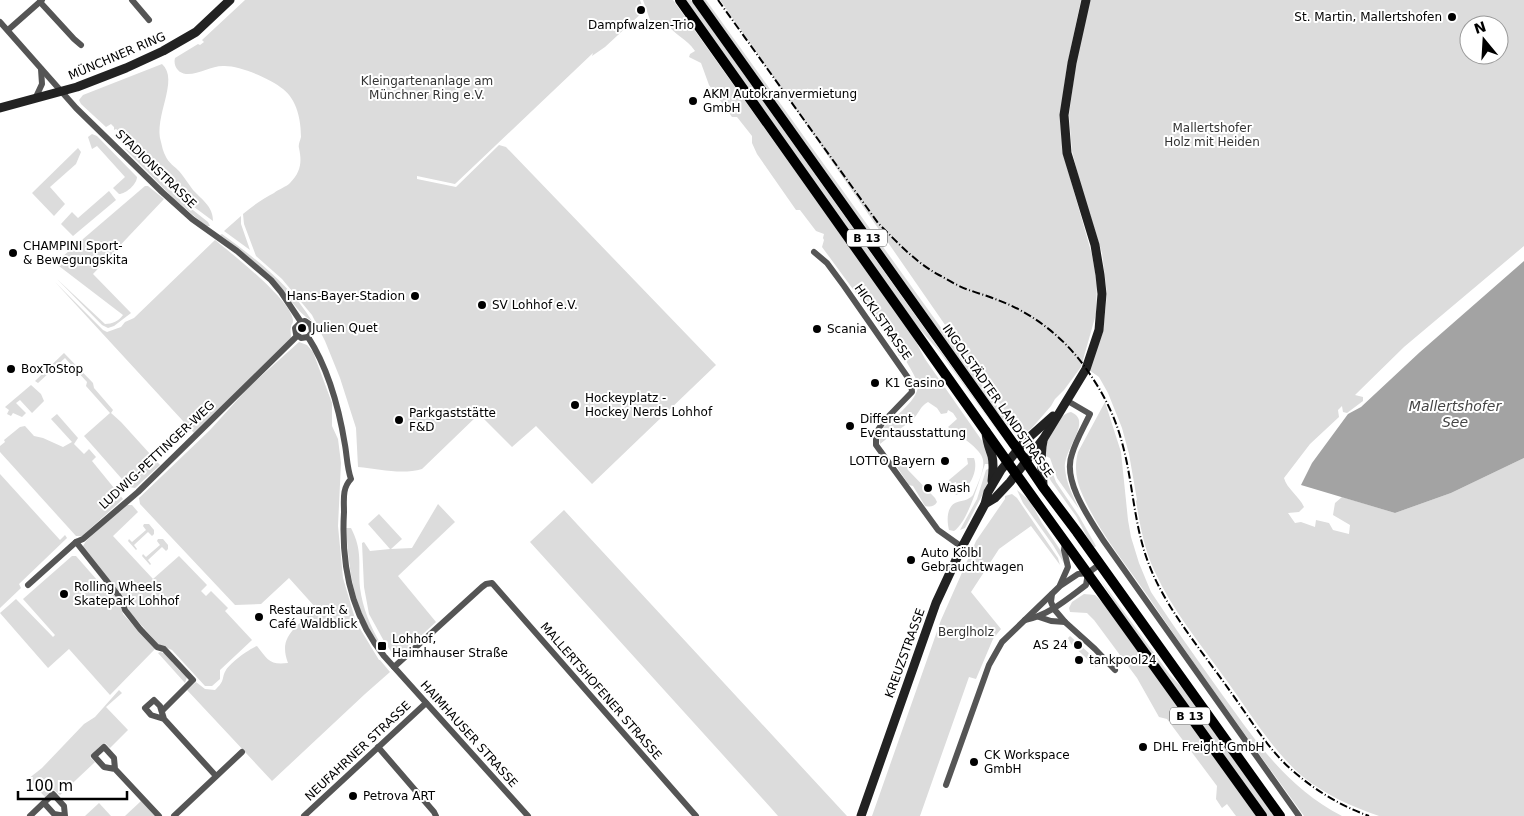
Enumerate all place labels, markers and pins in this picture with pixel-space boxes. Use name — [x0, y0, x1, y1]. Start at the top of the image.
marker: Dampfwalzen-Trio — [635, 4, 647, 16]
place label: St. Martin, Mallertshofen — [1294, 10, 1442, 24]
marker: St. Martin, Mallertshofen — [1446, 11, 1458, 23]
place label: Dampfwalzen-Trio — [588, 18, 694, 32]
place label: AKM Autokranvermietung GmbH — [703, 87, 857, 115]
marker: AKM Autokranvermietung GmbH — [687, 95, 699, 107]
place label: CHAMPINI Sport- & Bewegungskita — [23, 239, 128, 267]
marker: CHAMPINI Sport- & Bewegungskita — [7, 247, 19, 259]
place label: Hans-Bayer-Stadion — [287, 289, 405, 303]
marker: Hans-Bayer-Stadion — [409, 290, 421, 302]
place label: SV Lohhof e.V. — [492, 298, 578, 312]
marker: SV Lohhof e.V. — [476, 299, 488, 311]
place label: Julien Quet — [311, 321, 378, 335]
marker: Julien Quet — [296, 322, 308, 334]
place label: Scania — [827, 322, 867, 336]
marker: Scania — [811, 323, 823, 335]
place label: BoxToStop — [21, 362, 83, 376]
marker: BoxToStop — [5, 363, 17, 375]
place label: K1 Casino — [885, 376, 945, 390]
marker: K1 Casino — [869, 377, 881, 389]
place label: Hockeyplatz - Hockey Nerds Lohhof — [585, 391, 713, 419]
marker: Hockeyplatz - Hockey Nerds Lohhof — [569, 399, 581, 411]
place label: Parkgaststätte F&D — [409, 406, 496, 434]
place label: Different Eventausstattung — [860, 412, 966, 440]
marker: Parkgaststätte F&D — [393, 414, 405, 426]
marker: Different Eventausstattung — [844, 420, 856, 432]
place label: LOTTO Bayern — [849, 454, 935, 468]
marker: LOTTO Bayern — [939, 455, 951, 467]
place label: Wash — [938, 481, 970, 495]
marker: Wash — [922, 482, 934, 494]
place label: Auto Kölbl Gebrauchtwagen — [921, 546, 1024, 574]
marker: Auto Kölbl Gebrauchtwagen — [905, 554, 917, 566]
place label: Rolling Wheels Skatepark Lohhof — [74, 580, 180, 608]
marker: Rolling Wheels Skatepark Lohhof — [58, 588, 70, 600]
place label: Restaurant & Café Waldblick — [269, 603, 357, 631]
marker: Restaurant & Café Waldblick — [253, 611, 265, 623]
place label: Lohhof, Haimhauser Straße — [392, 632, 508, 660]
place label: AS 24 — [1033, 638, 1068, 652]
marker: AS 24 — [1072, 639, 1084, 651]
marker: Lohhof, Haimhauser Straße — [376, 640, 388, 652]
place label: tankpool24 — [1089, 653, 1157, 667]
marker: tankpool24 — [1073, 654, 1085, 666]
place label: DHL Freight GmbH — [1153, 740, 1265, 754]
marker: DHL Freight GmbH — [1137, 741, 1149, 753]
place label: CK Workspace GmbH — [984, 748, 1070, 776]
marker: CK Workspace GmbH — [968, 756, 980, 768]
place label: Petrova ART — [363, 789, 436, 803]
marker: Petrova ART — [347, 790, 359, 802]

